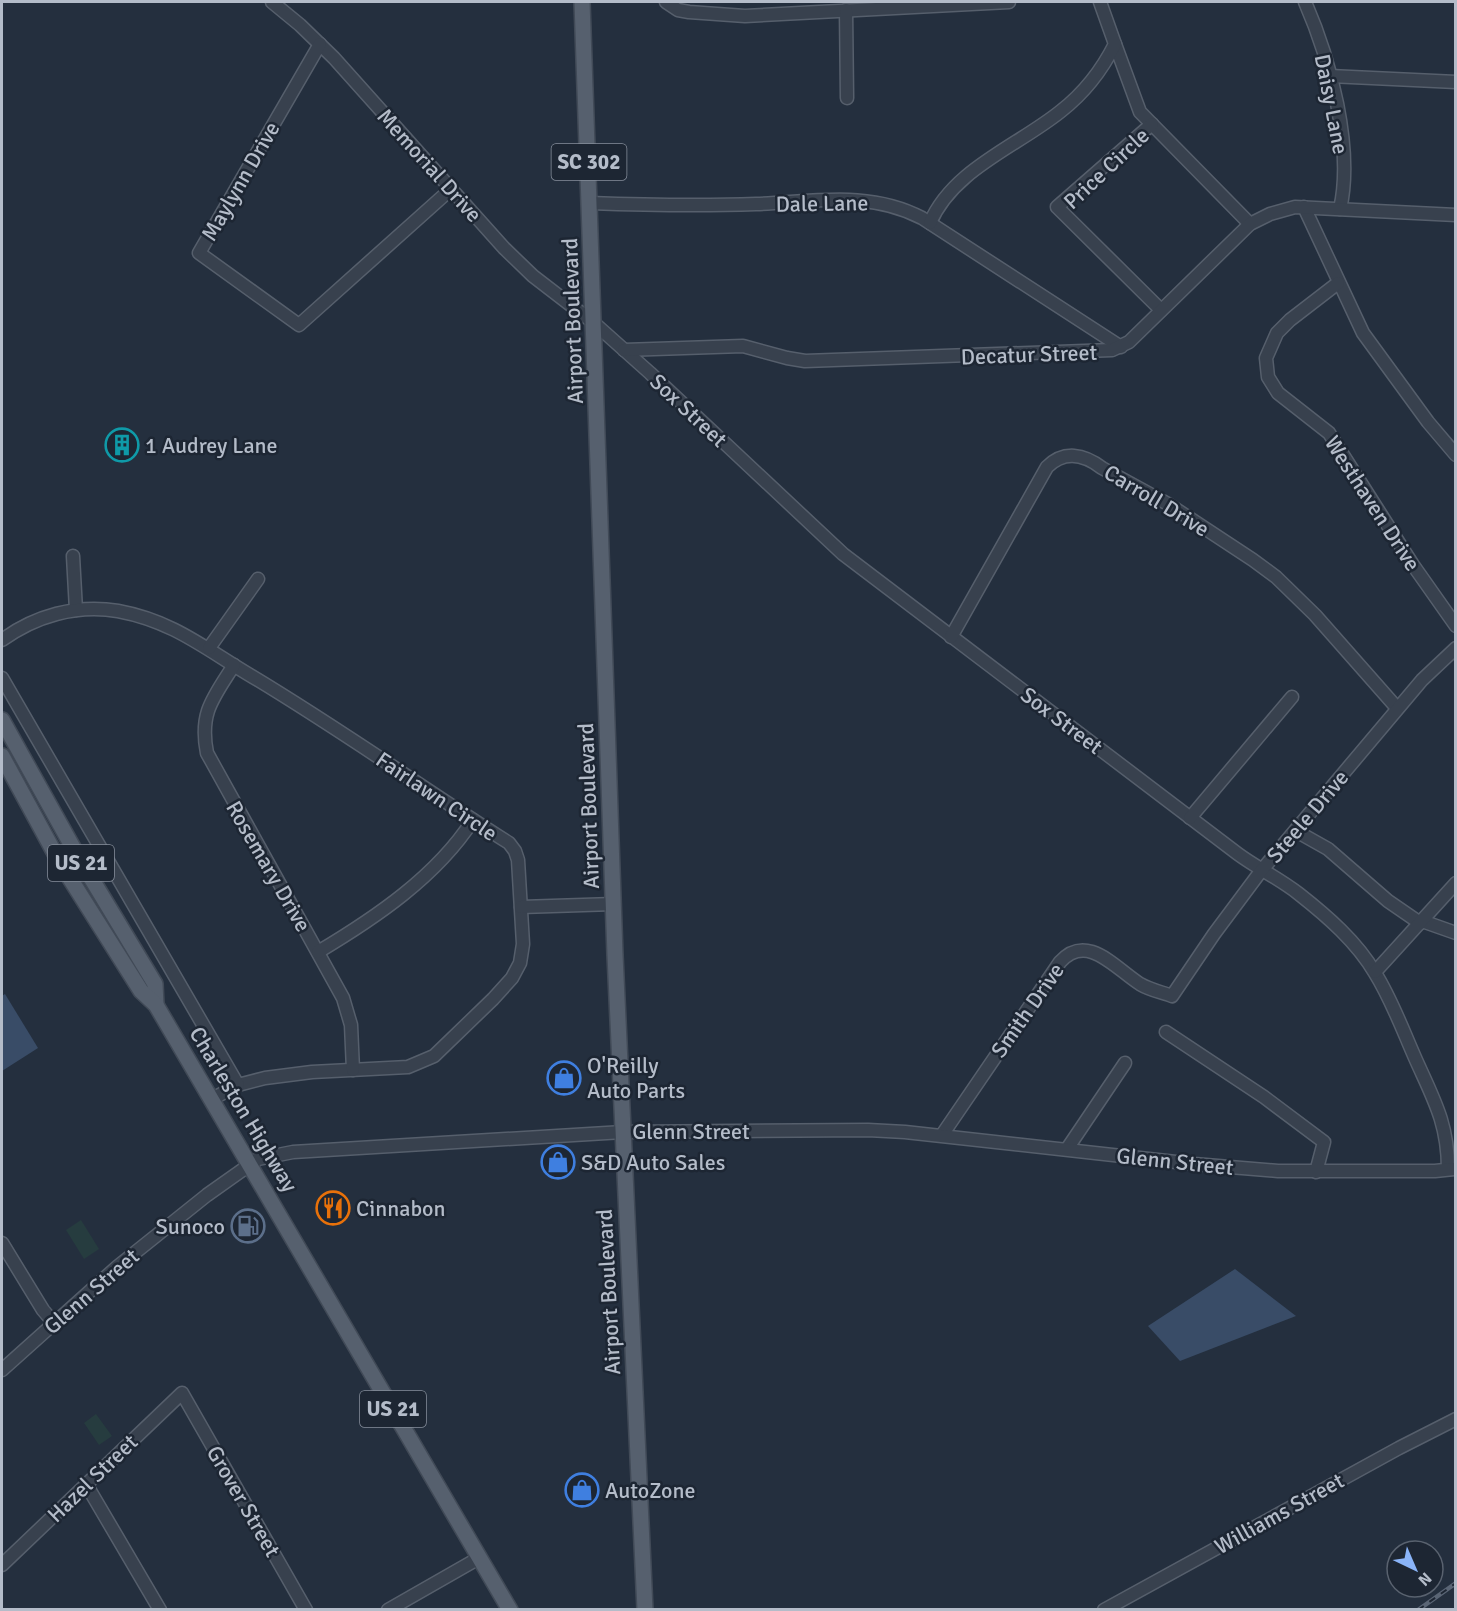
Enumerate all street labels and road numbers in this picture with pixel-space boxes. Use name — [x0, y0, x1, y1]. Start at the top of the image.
street label: Daisy Lane — [1309, 52, 1354, 156]
street label: Memorial Drive — [371, 103, 488, 228]
street label: Maylynn Drive — [195, 117, 285, 246]
street label: Price Circle — [1058, 122, 1155, 215]
road number: SC 302 — [552, 144, 626, 180]
street label: Dale Lane — [775, 189, 869, 218]
street label: Airport Boulevard — [556, 237, 589, 404]
street label: Decatur Street — [960, 339, 1098, 370]
street label: Sox Street — [645, 368, 733, 453]
street label: Westhaven Drive — [1319, 431, 1426, 576]
street label: Carroll Drive — [1099, 458, 1214, 542]
street label: Sox Street — [1015, 681, 1108, 760]
street label: Airport Boulevard — [572, 722, 605, 889]
street label: Fairlawn Circle — [371, 746, 503, 847]
street label: Steele Drive — [1261, 764, 1354, 868]
street label: Rosemary Drive — [220, 796, 317, 937]
road number: US 21 — [48, 845, 114, 881]
street label: Smith Drive — [985, 958, 1070, 1063]
street label: Charleston Highway — [184, 1022, 304, 1197]
street label: Glenn Street — [632, 1118, 750, 1145]
street label: Glenn Street — [1115, 1142, 1235, 1181]
street label: Airport Boulevard — [591, 1208, 626, 1376]
street label: Glenn Street — [38, 1242, 145, 1340]
road number: US 21 — [360, 1391, 426, 1427]
street label: Hazel Street — [42, 1428, 143, 1528]
street label: Grover Street — [201, 1441, 286, 1562]
street label: Williams Street — [1210, 1467, 1349, 1560]

